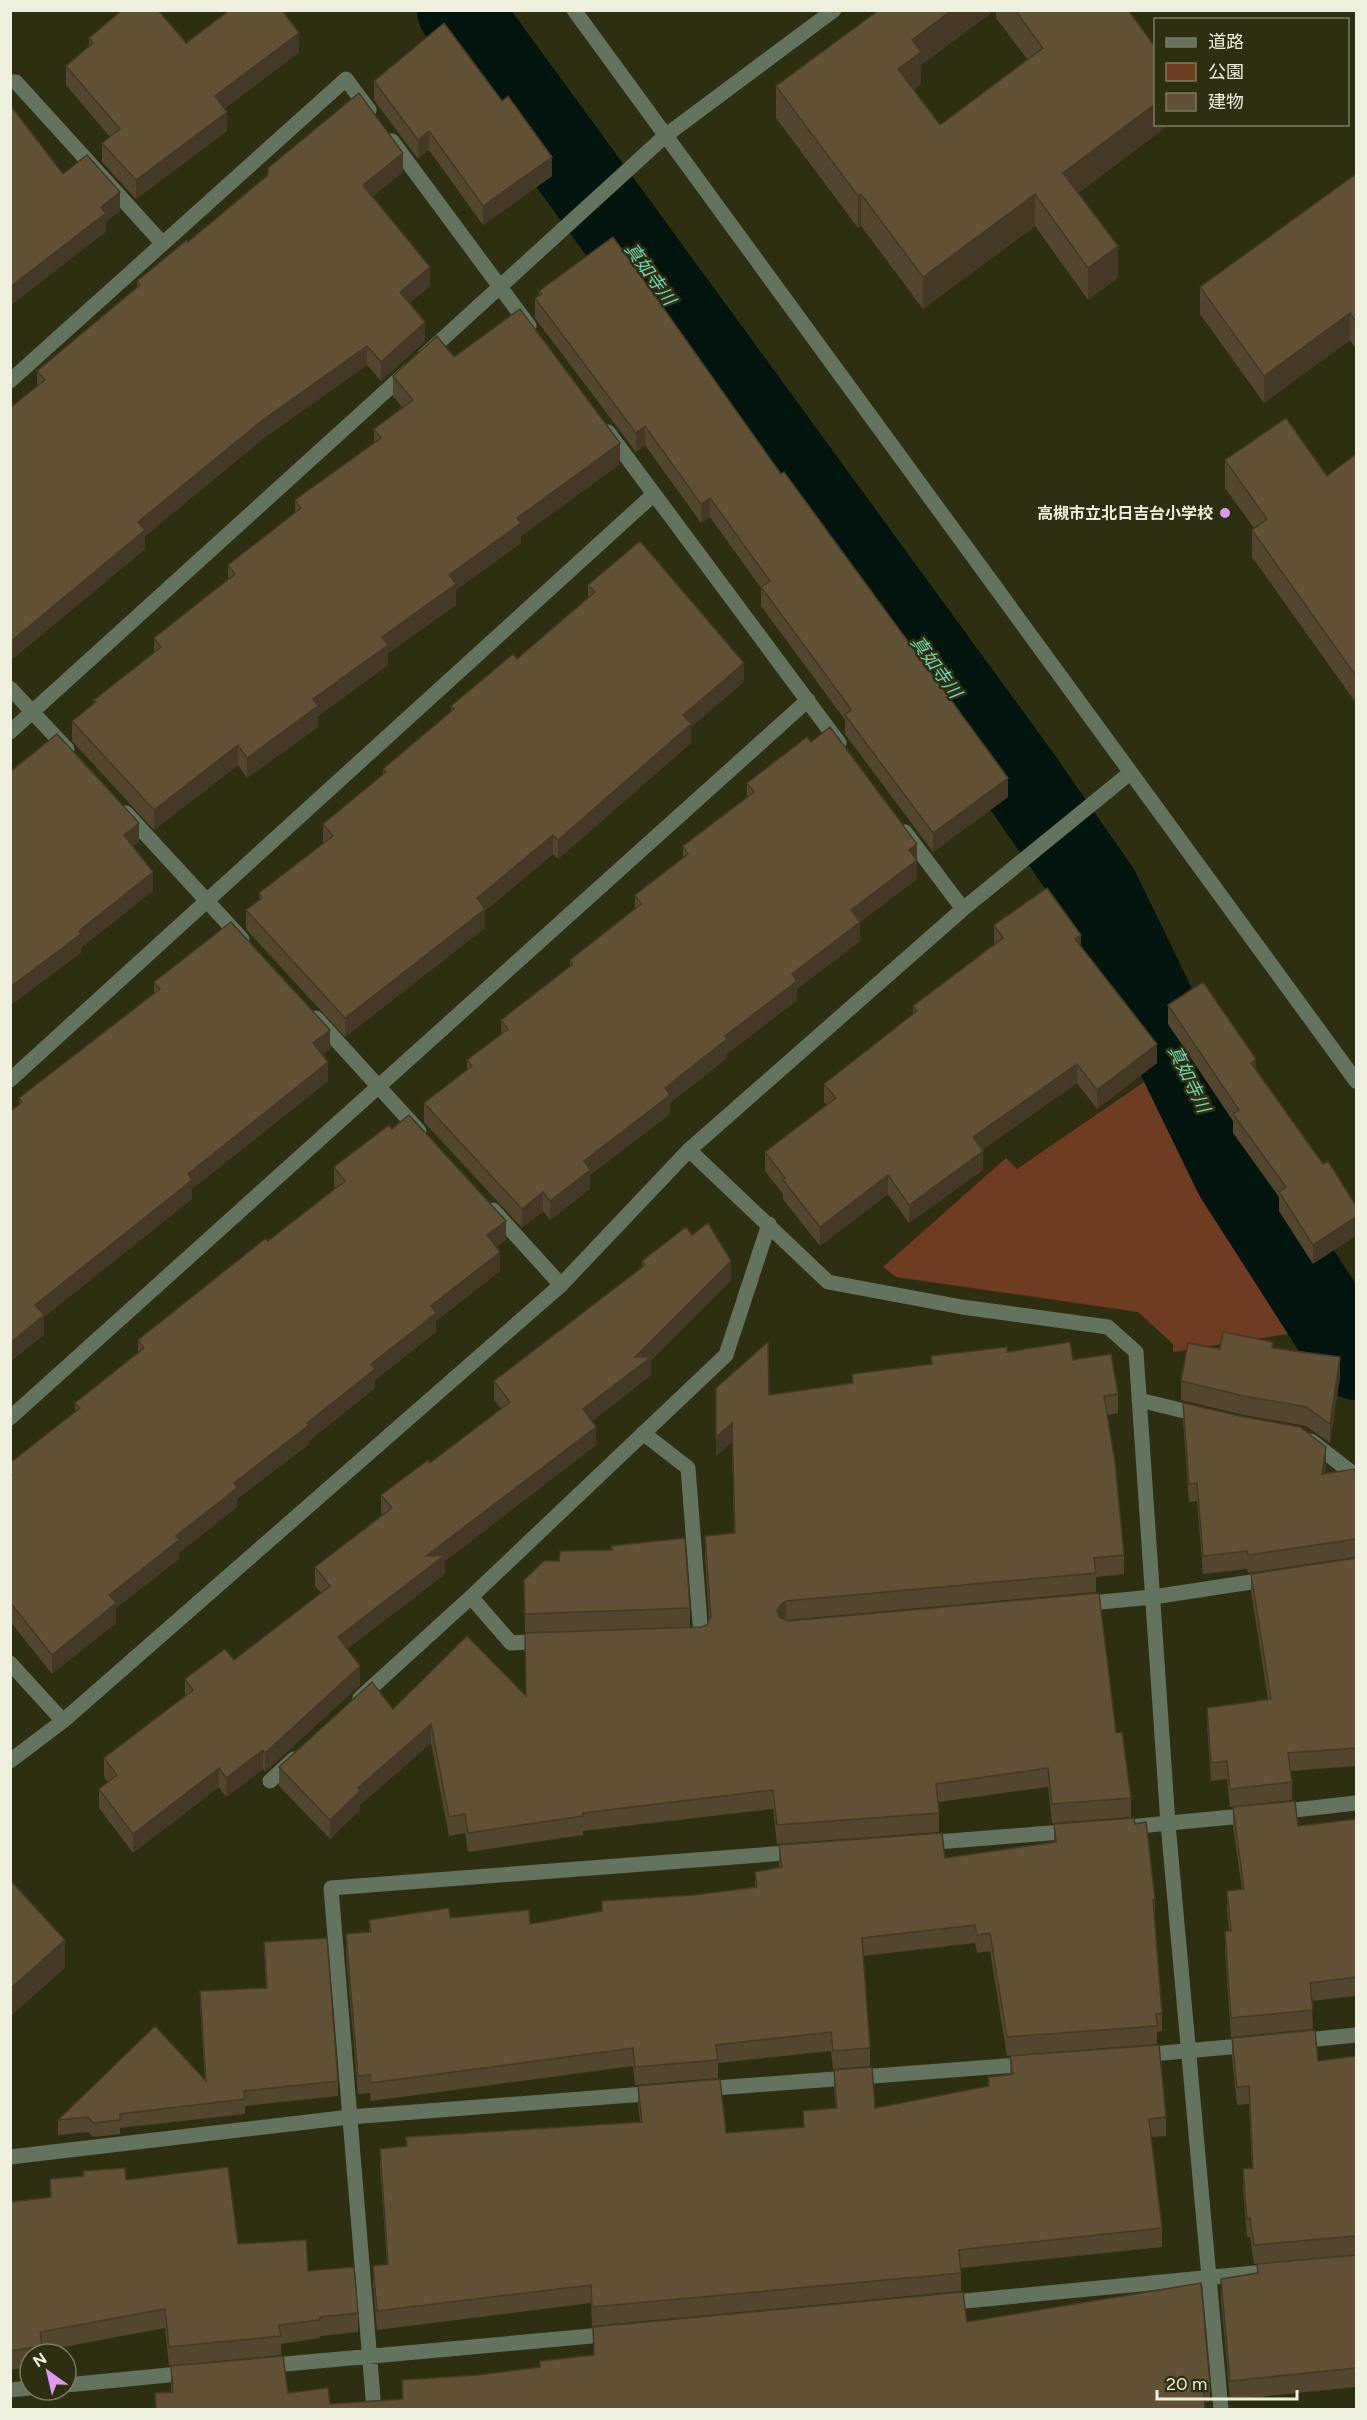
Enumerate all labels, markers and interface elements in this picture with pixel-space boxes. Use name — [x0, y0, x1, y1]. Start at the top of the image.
legend — [1154, 18, 1349, 126]
text: 道路 — [1208, 31, 1244, 53]
text: 公園 — [1208, 61, 1244, 83]
text: 建物 — [1208, 91, 1244, 113]
water label: 真如寺川 — [620, 238, 681, 311]
place label: 高槻市立北日吉台小学校 — [1037, 504, 1213, 523]
marker: 高槻市立北日吉台小学校 — [1218, 506, 1232, 520]
water label: 真如寺川 — [906, 631, 967, 704]
water label: 真如寺川 — [1163, 1042, 1216, 1118]
north arrow — [18, 2342, 78, 2402]
text: N — [29, 2349, 50, 2371]
scale bar — [1157, 2363, 1296, 2401]
text: 20 m — [1166, 2373, 1207, 2395]

